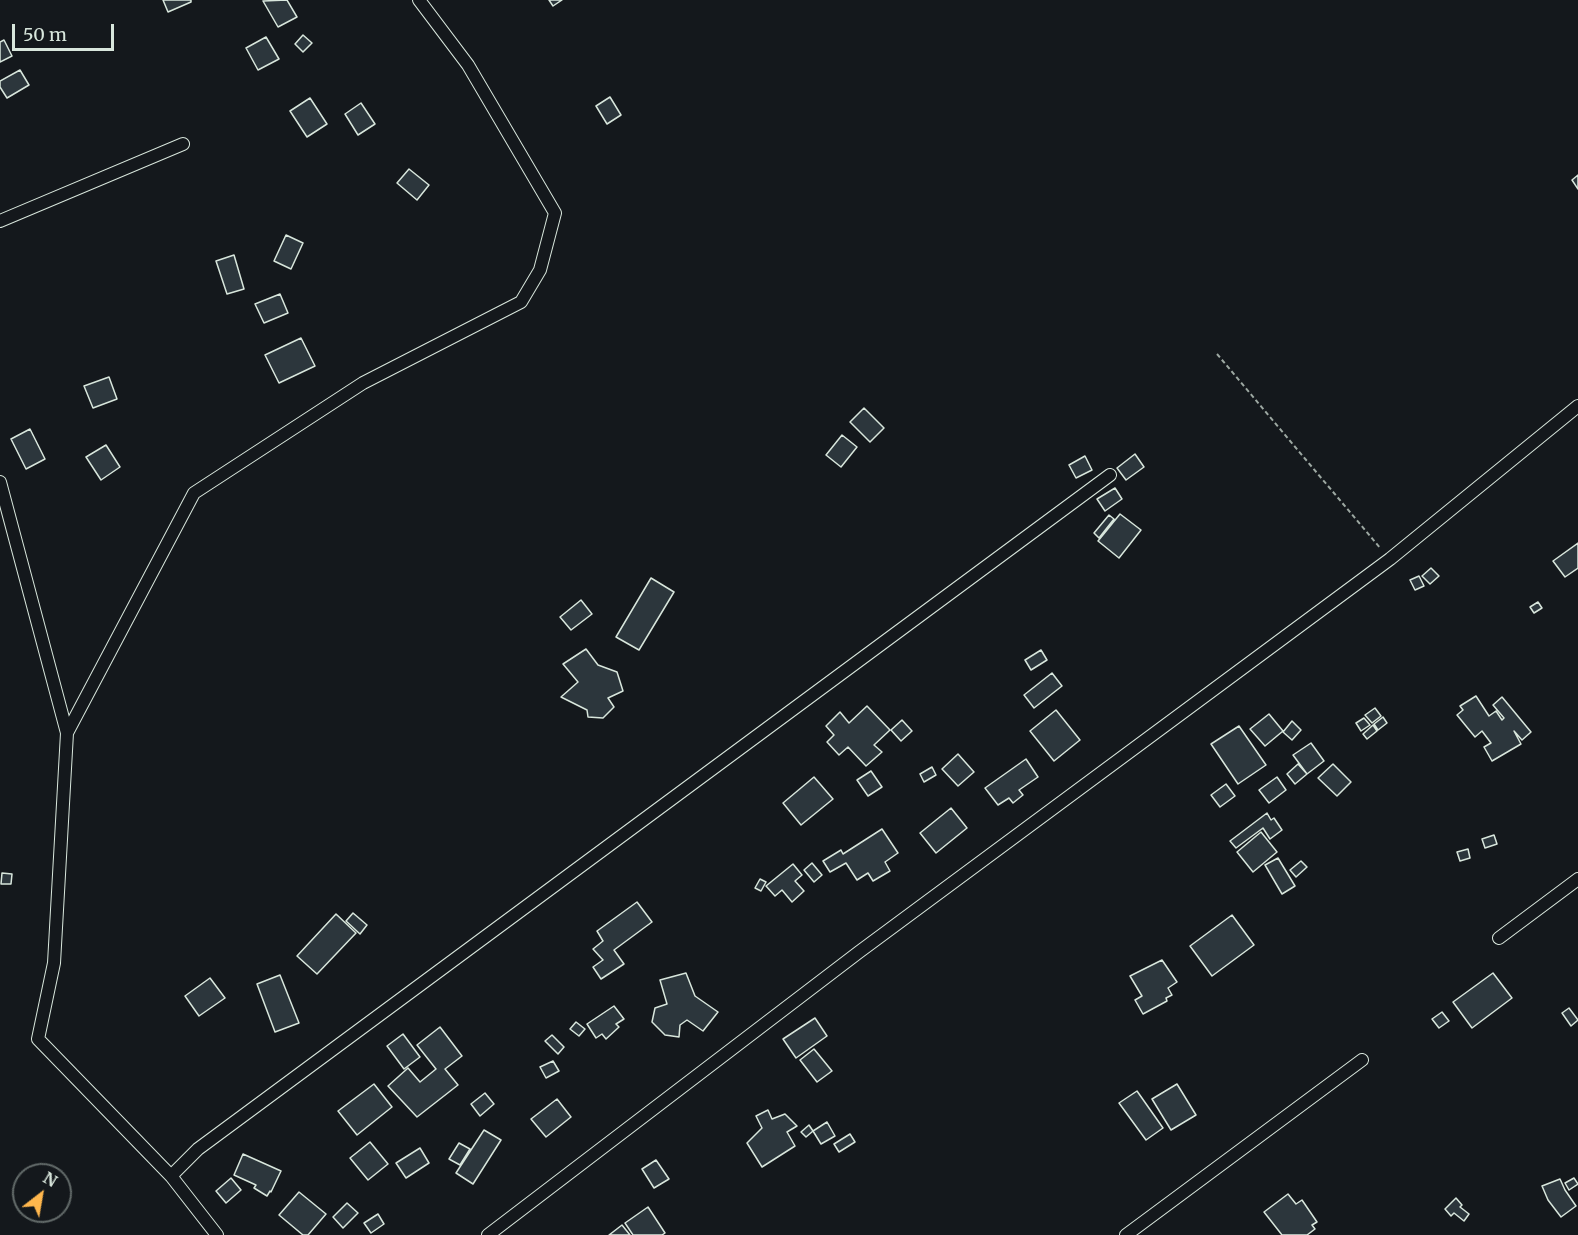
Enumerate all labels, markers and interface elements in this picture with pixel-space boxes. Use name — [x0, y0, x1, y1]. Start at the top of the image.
scale bar — [15, 12, 117, 50]
text: 50 m — [23, 23, 67, 46]
north arrow — [12, 1163, 72, 1223]
text: N — [40, 1167, 61, 1191]

